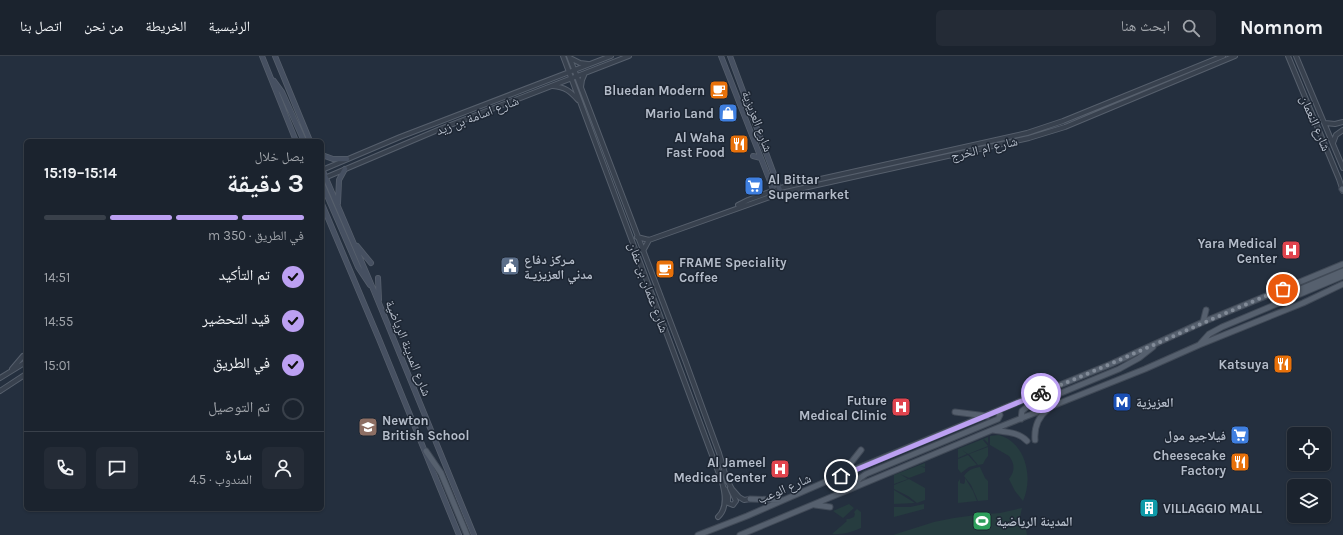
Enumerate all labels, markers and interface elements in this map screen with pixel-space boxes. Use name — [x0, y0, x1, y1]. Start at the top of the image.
search box — [936, 10, 1216, 46]
text: ابحث هنا — [1121, 17, 1170, 35]
icon: search — [1180, 17, 1202, 39]
text: Nomnom — [1240, 17, 1323, 39]
text: اتصل بنا — [20, 18, 62, 35]
text: من نحن — [84, 18, 123, 35]
text: الخريطة — [145, 18, 187, 35]
text: الرئيسية — [209, 18, 250, 35]
cafe icon: Bluedan Modern — [708, 79, 730, 101]
place label: Bluedan Modern — [604, 83, 705, 98]
street label: شارع العزيزية — [737, 88, 776, 155]
street label: شارع اسامة بن زيد — [434, 93, 521, 140]
street label: شارع النعمان — [1295, 93, 1334, 154]
shop icon: Mario Land — [717, 102, 739, 124]
place label: Mario Land — [645, 106, 714, 121]
place label: Al Waha Fast Food — [666, 130, 725, 160]
restaurant icon: Al Waha Fast Food — [728, 133, 750, 155]
street label: شارع ام الخرج — [949, 133, 1020, 165]
text: يصل خلال — [255, 149, 304, 164]
text: 15:14–15:19 — [44, 164, 117, 182]
text: 3 دقيقة — [227, 168, 304, 199]
place label: Al Bittar Supermarket — [768, 172, 849, 202]
supermarket icon: Al Bittar Supermarket — [743, 175, 765, 197]
text: في الطريق · 350 m — [208, 228, 304, 243]
place label: Yara Medical Center — [1198, 236, 1278, 266]
hospital icon: Yara Medical Center — [1280, 239, 1302, 261]
street label: شارع عثمان بن عفان — [623, 240, 672, 335]
place label: مـركز دفاع مدني العزيزيـة — [524, 252, 593, 285]
public building icon: مـركز دفاع مدني العزيزيـة — [499, 255, 521, 277]
place label: FRAME Speciality Coffee — [679, 255, 787, 285]
cafe icon: FRAME Speciality Coffee — [654, 258, 676, 280]
text: تم التأكيد — [219, 266, 270, 284]
icon: check — [282, 266, 304, 288]
text: 14:51 — [44, 270, 70, 285]
pin — [1266, 272, 1300, 306]
icon: bag — [1272, 278, 1294, 300]
street label: شارع المدينة الرياضية — [381, 298, 435, 399]
text: قيد التحضير — [202, 310, 270, 328]
icon: check — [282, 310, 304, 332]
text: 14:55 — [44, 314, 73, 329]
restaurant icon: Katsuya — [1272, 353, 1294, 375]
text: في الطريق — [213, 354, 270, 372]
icon: check — [282, 354, 304, 376]
place label: Katsuya — [1219, 357, 1269, 372]
text: 15:01 — [44, 358, 71, 373]
courier — [1021, 373, 1061, 413]
icon: bike — [1030, 382, 1052, 404]
metro station icon: العزيزية — [1111, 391, 1133, 413]
place label: Future Medical Clinic — [799, 393, 887, 423]
place label: العزيزية — [1136, 395, 1174, 410]
hospital icon: Future Medical Clinic — [890, 396, 912, 418]
text: تم التوصيل — [208, 398, 270, 416]
place label: Newton British School — [382, 413, 469, 443]
school or university icon: Newton British School — [357, 416, 379, 438]
supermarket icon: فيلاجيو مول — [1229, 424, 1251, 446]
map controls — [1287, 427, 1331, 523]
button: locate — [1287, 427, 1331, 471]
place label: فيلاجيو مول — [1164, 428, 1226, 443]
text: سارة — [225, 446, 252, 464]
button: phone — [44, 447, 86, 489]
button: chat — [96, 447, 138, 489]
button: person — [262, 447, 304, 489]
place label: Cheesecake Factory — [1153, 448, 1226, 478]
restaurant icon: Cheesecake Factory — [1229, 451, 1251, 473]
place label: Al Jameel Medical Center — [673, 455, 767, 485]
hospital icon: Al Jameel Medical Center — [769, 458, 791, 480]
pin — [824, 459, 858, 493]
icon: home — [830, 465, 852, 487]
street label: شارع الوعب — [755, 470, 814, 508]
text: المندوب · 4.5 — [189, 472, 252, 487]
button: layers — [1287, 479, 1331, 523]
building icon: VILLAGGIO MALL — [1138, 497, 1160, 519]
place label: VILLAGGIO MALL — [1163, 501, 1262, 516]
sports icon: المدينة الرياضية — [971, 510, 993, 532]
place label: المدينة الرياضية — [996, 514, 1073, 529]

